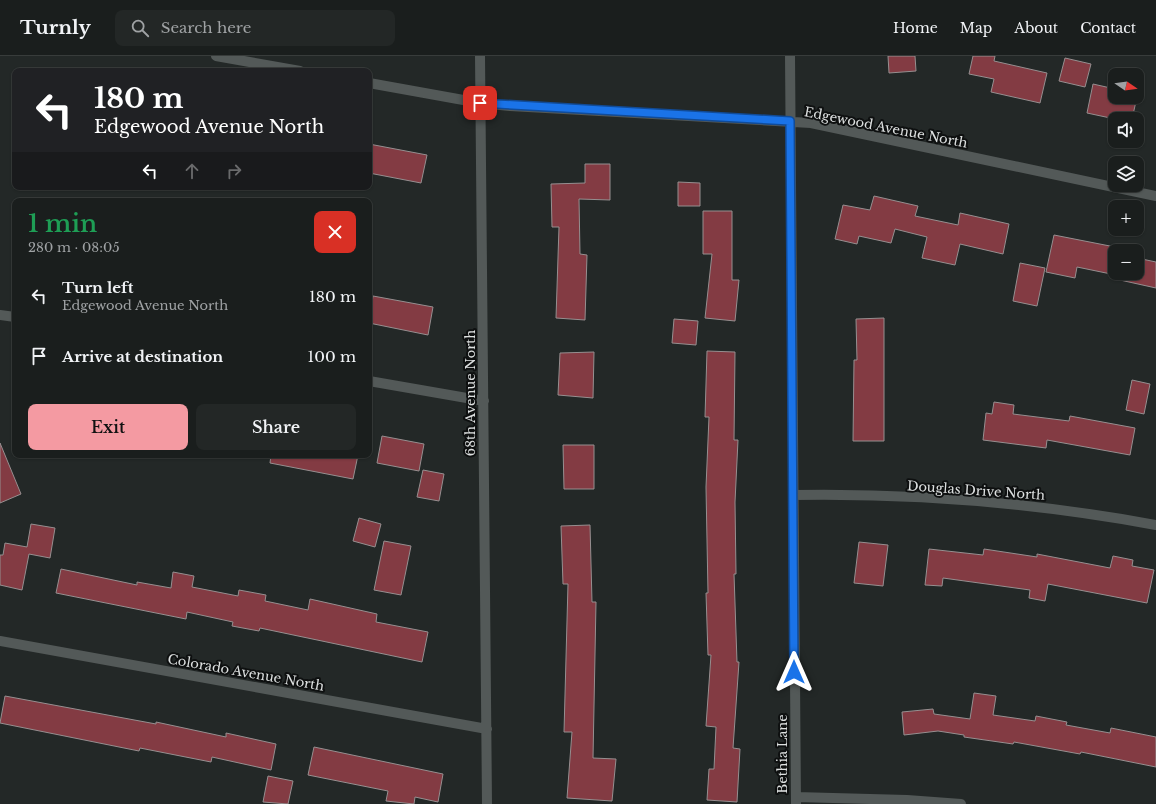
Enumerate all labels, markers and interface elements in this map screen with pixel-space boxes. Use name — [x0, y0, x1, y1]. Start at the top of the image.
search box — [115, 10, 395, 46]
text: Turnly — [20, 16, 91, 39]
icon: search — [129, 17, 151, 39]
text: Search here — [161, 18, 251, 37]
text: Home — [893, 19, 938, 37]
text: Map — [960, 19, 992, 37]
text: About — [1014, 19, 1058, 37]
text: Contact — [1080, 19, 1136, 37]
north arrow — [1108, 68, 1144, 104]
map controls — [1108, 68, 1144, 280]
text: 180 m — [94, 81, 184, 116]
icon: left — [28, 84, 80, 136]
pin — [463, 86, 497, 120]
icon: arrive — [469, 92, 491, 114]
street label: Edgewood Avenue North — [803, 103, 969, 152]
button: sound — [1108, 112, 1144, 148]
text: Edgewood Avenue North — [94, 116, 324, 138]
button: layers — [1108, 156, 1144, 192]
icon: left — [139, 160, 161, 182]
icon: ahead — [181, 160, 203, 182]
icon: right — [223, 160, 245, 182]
button: + — [1108, 200, 1144, 236]
text: 1 min — [28, 209, 97, 238]
button: close — [314, 211, 356, 253]
text: 280 m · 08:05 — [28, 239, 120, 256]
button: − — [1108, 244, 1144, 280]
text: Turn left — [62, 278, 133, 297]
icon: left — [28, 285, 50, 307]
text: 180 m — [309, 287, 356, 306]
text: Edgewood Avenue North — [62, 297, 228, 314]
street label: 68th Avenue North — [462, 330, 479, 456]
icon: arrive — [28, 345, 50, 367]
text: Arrive at destination — [62, 347, 223, 366]
text: 100 m — [307, 347, 356, 366]
button: Exit — [28, 404, 188, 450]
button: Share — [196, 404, 356, 450]
street label: Douglas Drive North — [906, 477, 1046, 504]
street label: Colorado Avenue North — [166, 650, 326, 695]
position arrow — [773, 651, 815, 693]
street label: Bethia Lane — [774, 714, 791, 794]

